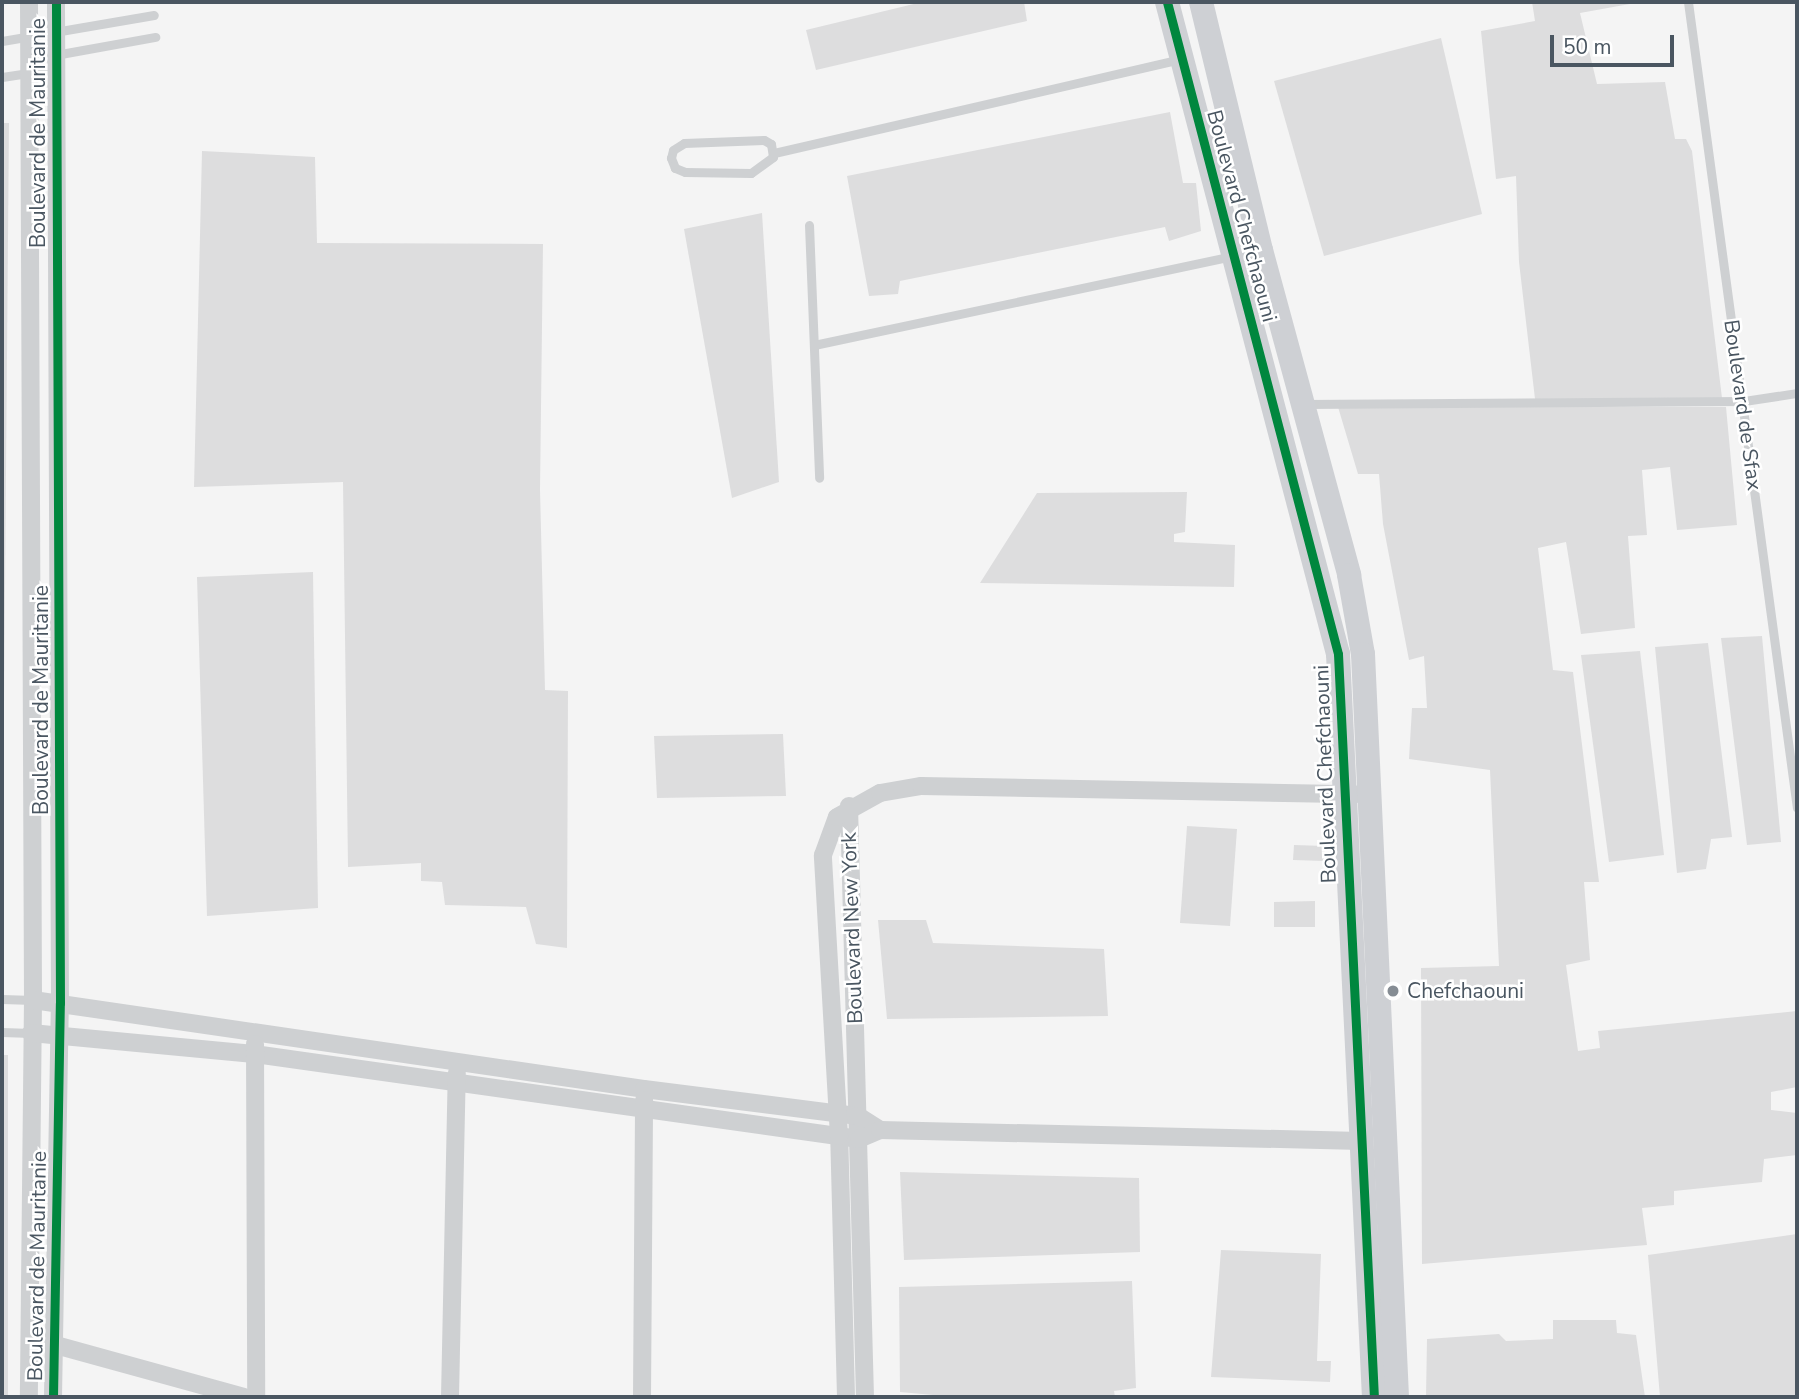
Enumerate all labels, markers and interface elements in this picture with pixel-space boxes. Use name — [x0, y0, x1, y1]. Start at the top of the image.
street label: Boulevard de Mauritanie — [25, 18, 51, 248]
scale bar — [1554, 21, 1678, 65]
text: 50 m — [1563, 33, 1612, 61]
street label: Boulevard Chefchaouni — [1202, 107, 1282, 325]
street label: Boulevard de Sfax — [1719, 318, 1767, 492]
street label: Boulevard de Mauritanie — [28, 585, 54, 815]
street label: Boulevard Chefchaouni — [1309, 664, 1341, 884]
street label: Boulevard New York — [836, 832, 868, 1024]
place label: Chefchaouni — [1407, 978, 1524, 1004]
marker: Chefchaouni — [1385, 983, 1401, 999]
street label: Boulevard de Mauritanie — [22, 1151, 52, 1381]

